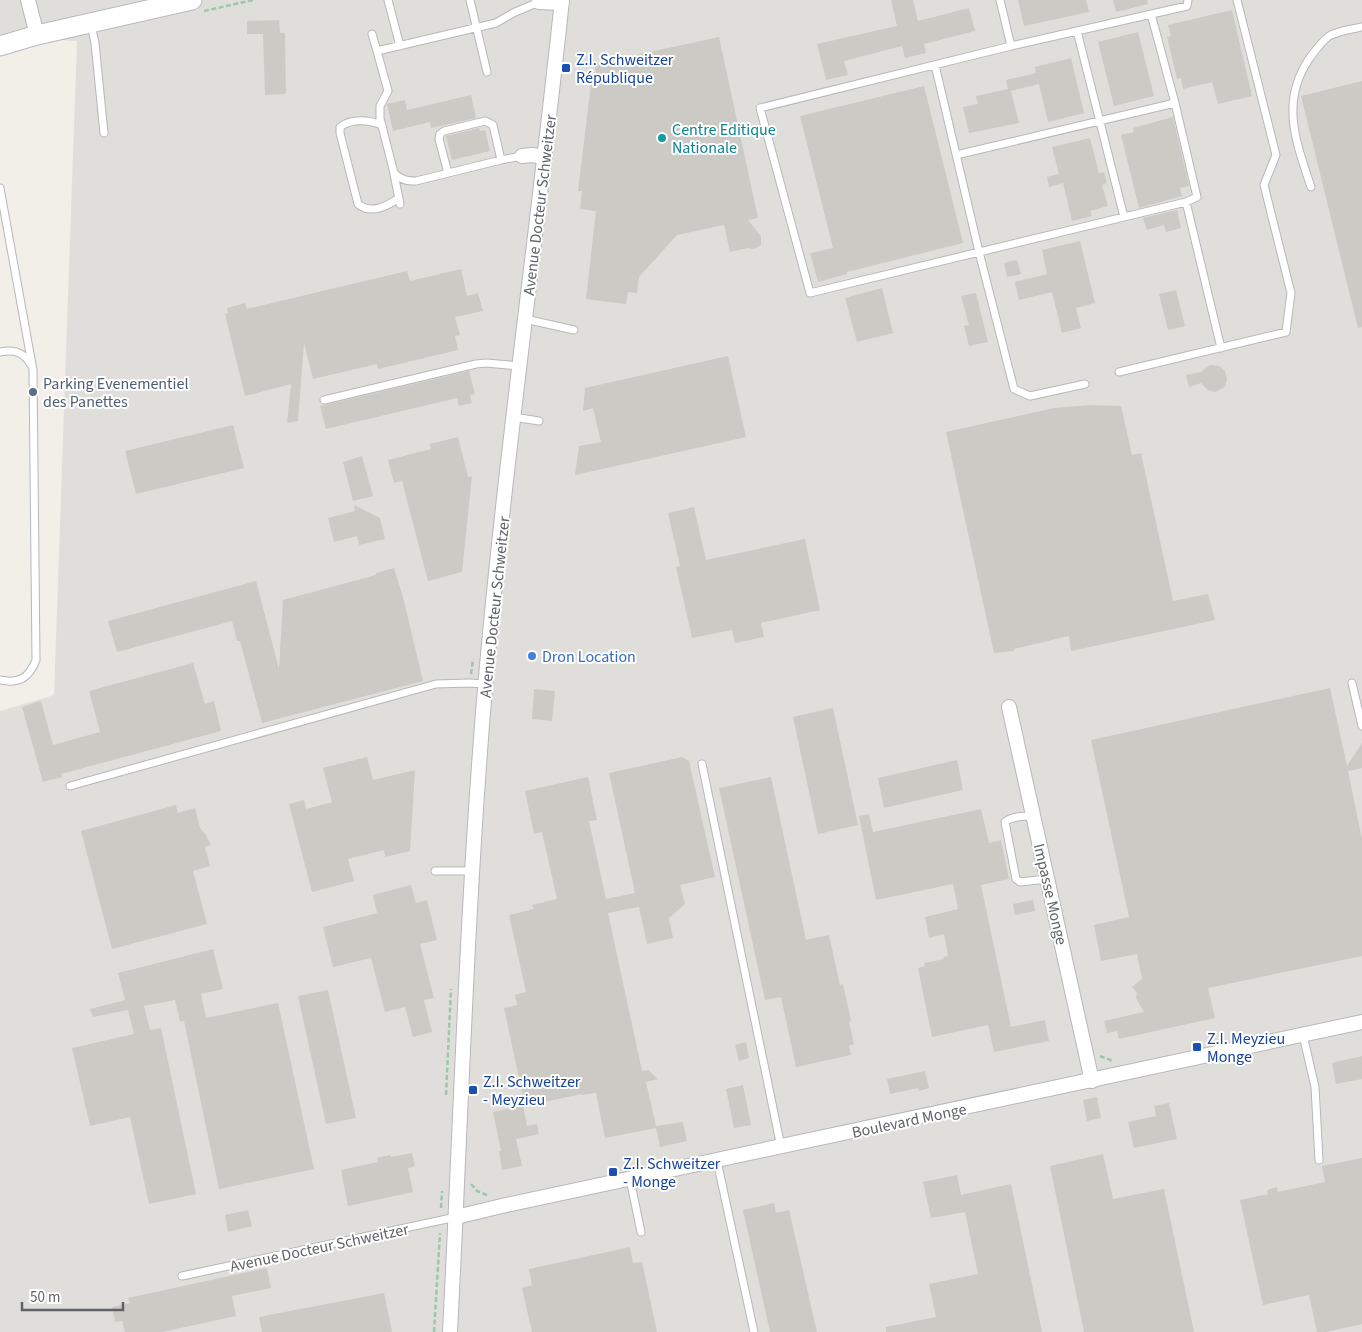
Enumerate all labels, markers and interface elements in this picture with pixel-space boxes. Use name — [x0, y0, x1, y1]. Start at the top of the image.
place label: Z.I. Schweitzer République — [576, 49, 674, 89]
marker: Z.I. Schweitzer République — [560, 62, 572, 74]
street label: Avenue Docteur Schweitzer — [518, 113, 562, 297]
place label: Centre Editique Nationale — [672, 119, 776, 159]
marker: Centre Editique Nationale — [656, 132, 668, 144]
place label: Parking Evenementiel des Panettes — [43, 373, 188, 413]
marker: Parking Evenementiel des Panettes — [27, 386, 39, 398]
street label: Avenue Docteur Schweitzer — [475, 515, 516, 699]
place label: Dron Location — [542, 646, 636, 668]
marker: Dron Location — [526, 650, 538, 662]
street label: Impasse Monge — [1028, 841, 1072, 947]
place label: Z.I. Meyzieu Monge — [1207, 1028, 1285, 1068]
marker: Z.I. Meyzieu Monge — [1191, 1041, 1203, 1053]
place label: Z.I. Schweitzer - Meyzieu — [483, 1071, 581, 1111]
marker: Z.I. Schweitzer - Meyzieu — [467, 1084, 479, 1096]
street label: Boulevard Monge — [850, 1098, 968, 1144]
place label: Z.I. Schweitzer - Monge — [623, 1153, 721, 1193]
marker: Z.I. Schweitzer - Monge — [607, 1166, 619, 1178]
street label: Avenue Docteur Schweitzer — [228, 1218, 411, 1278]
scale bar — [22, 1280, 124, 1312]
text: 50 m — [30, 1287, 60, 1308]

